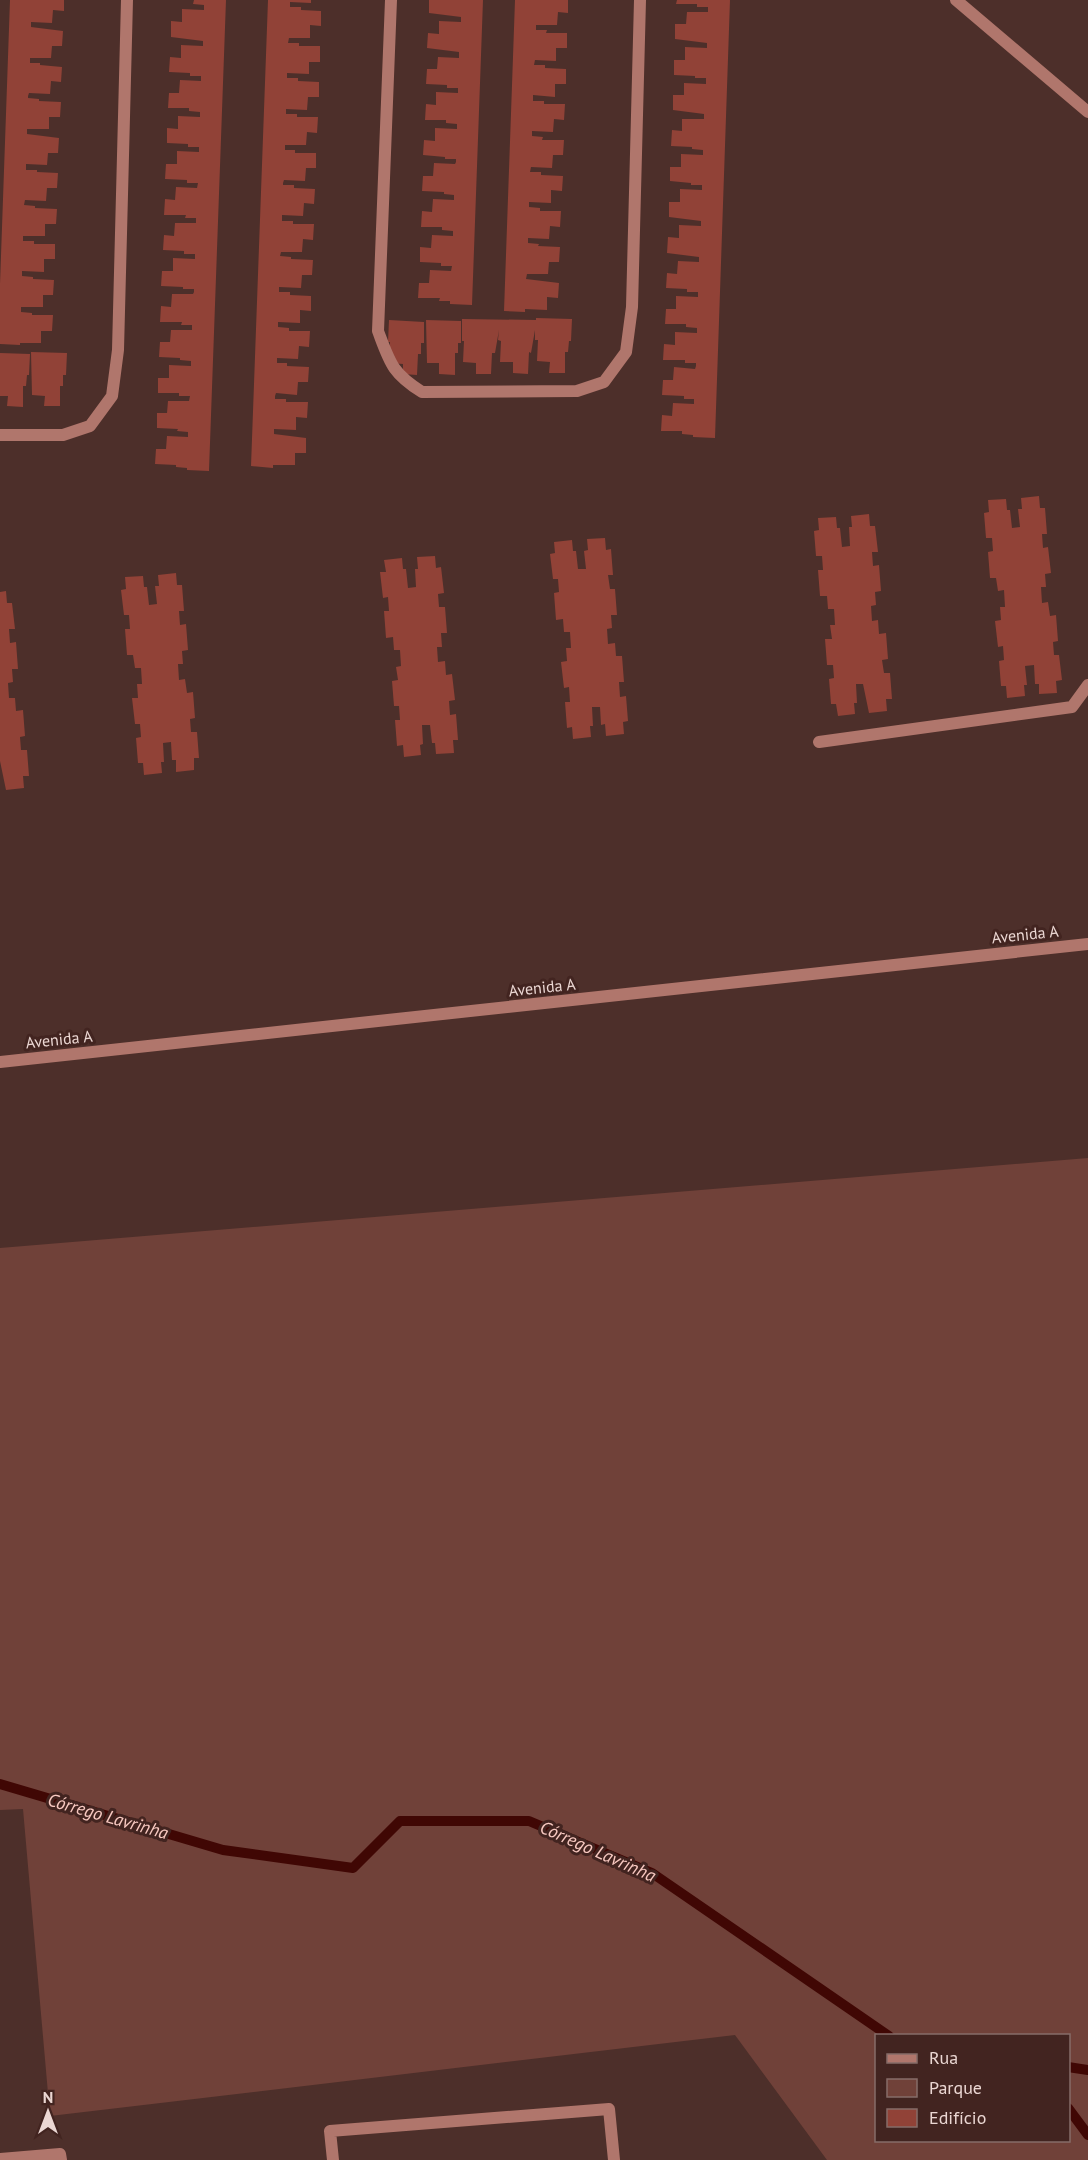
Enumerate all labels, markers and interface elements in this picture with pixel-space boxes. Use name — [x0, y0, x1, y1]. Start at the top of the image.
street label: Avenida A — [991, 920, 1060, 947]
street label: Avenida A — [508, 973, 577, 1000]
street label: Avenida A — [25, 1025, 94, 1052]
water label: Córrego Lavrinha — [45, 1788, 171, 1844]
water label: Córrego Lavrinha — [537, 1815, 660, 1887]
legend — [875, 2034, 1070, 2142]
text: Rua — [929, 2046, 958, 2069]
text: Parque — [929, 2076, 982, 2099]
north arrow — [18, 2082, 78, 2142]
text: N — [43, 2087, 53, 2107]
text: Edifício — [929, 2106, 986, 2129]

